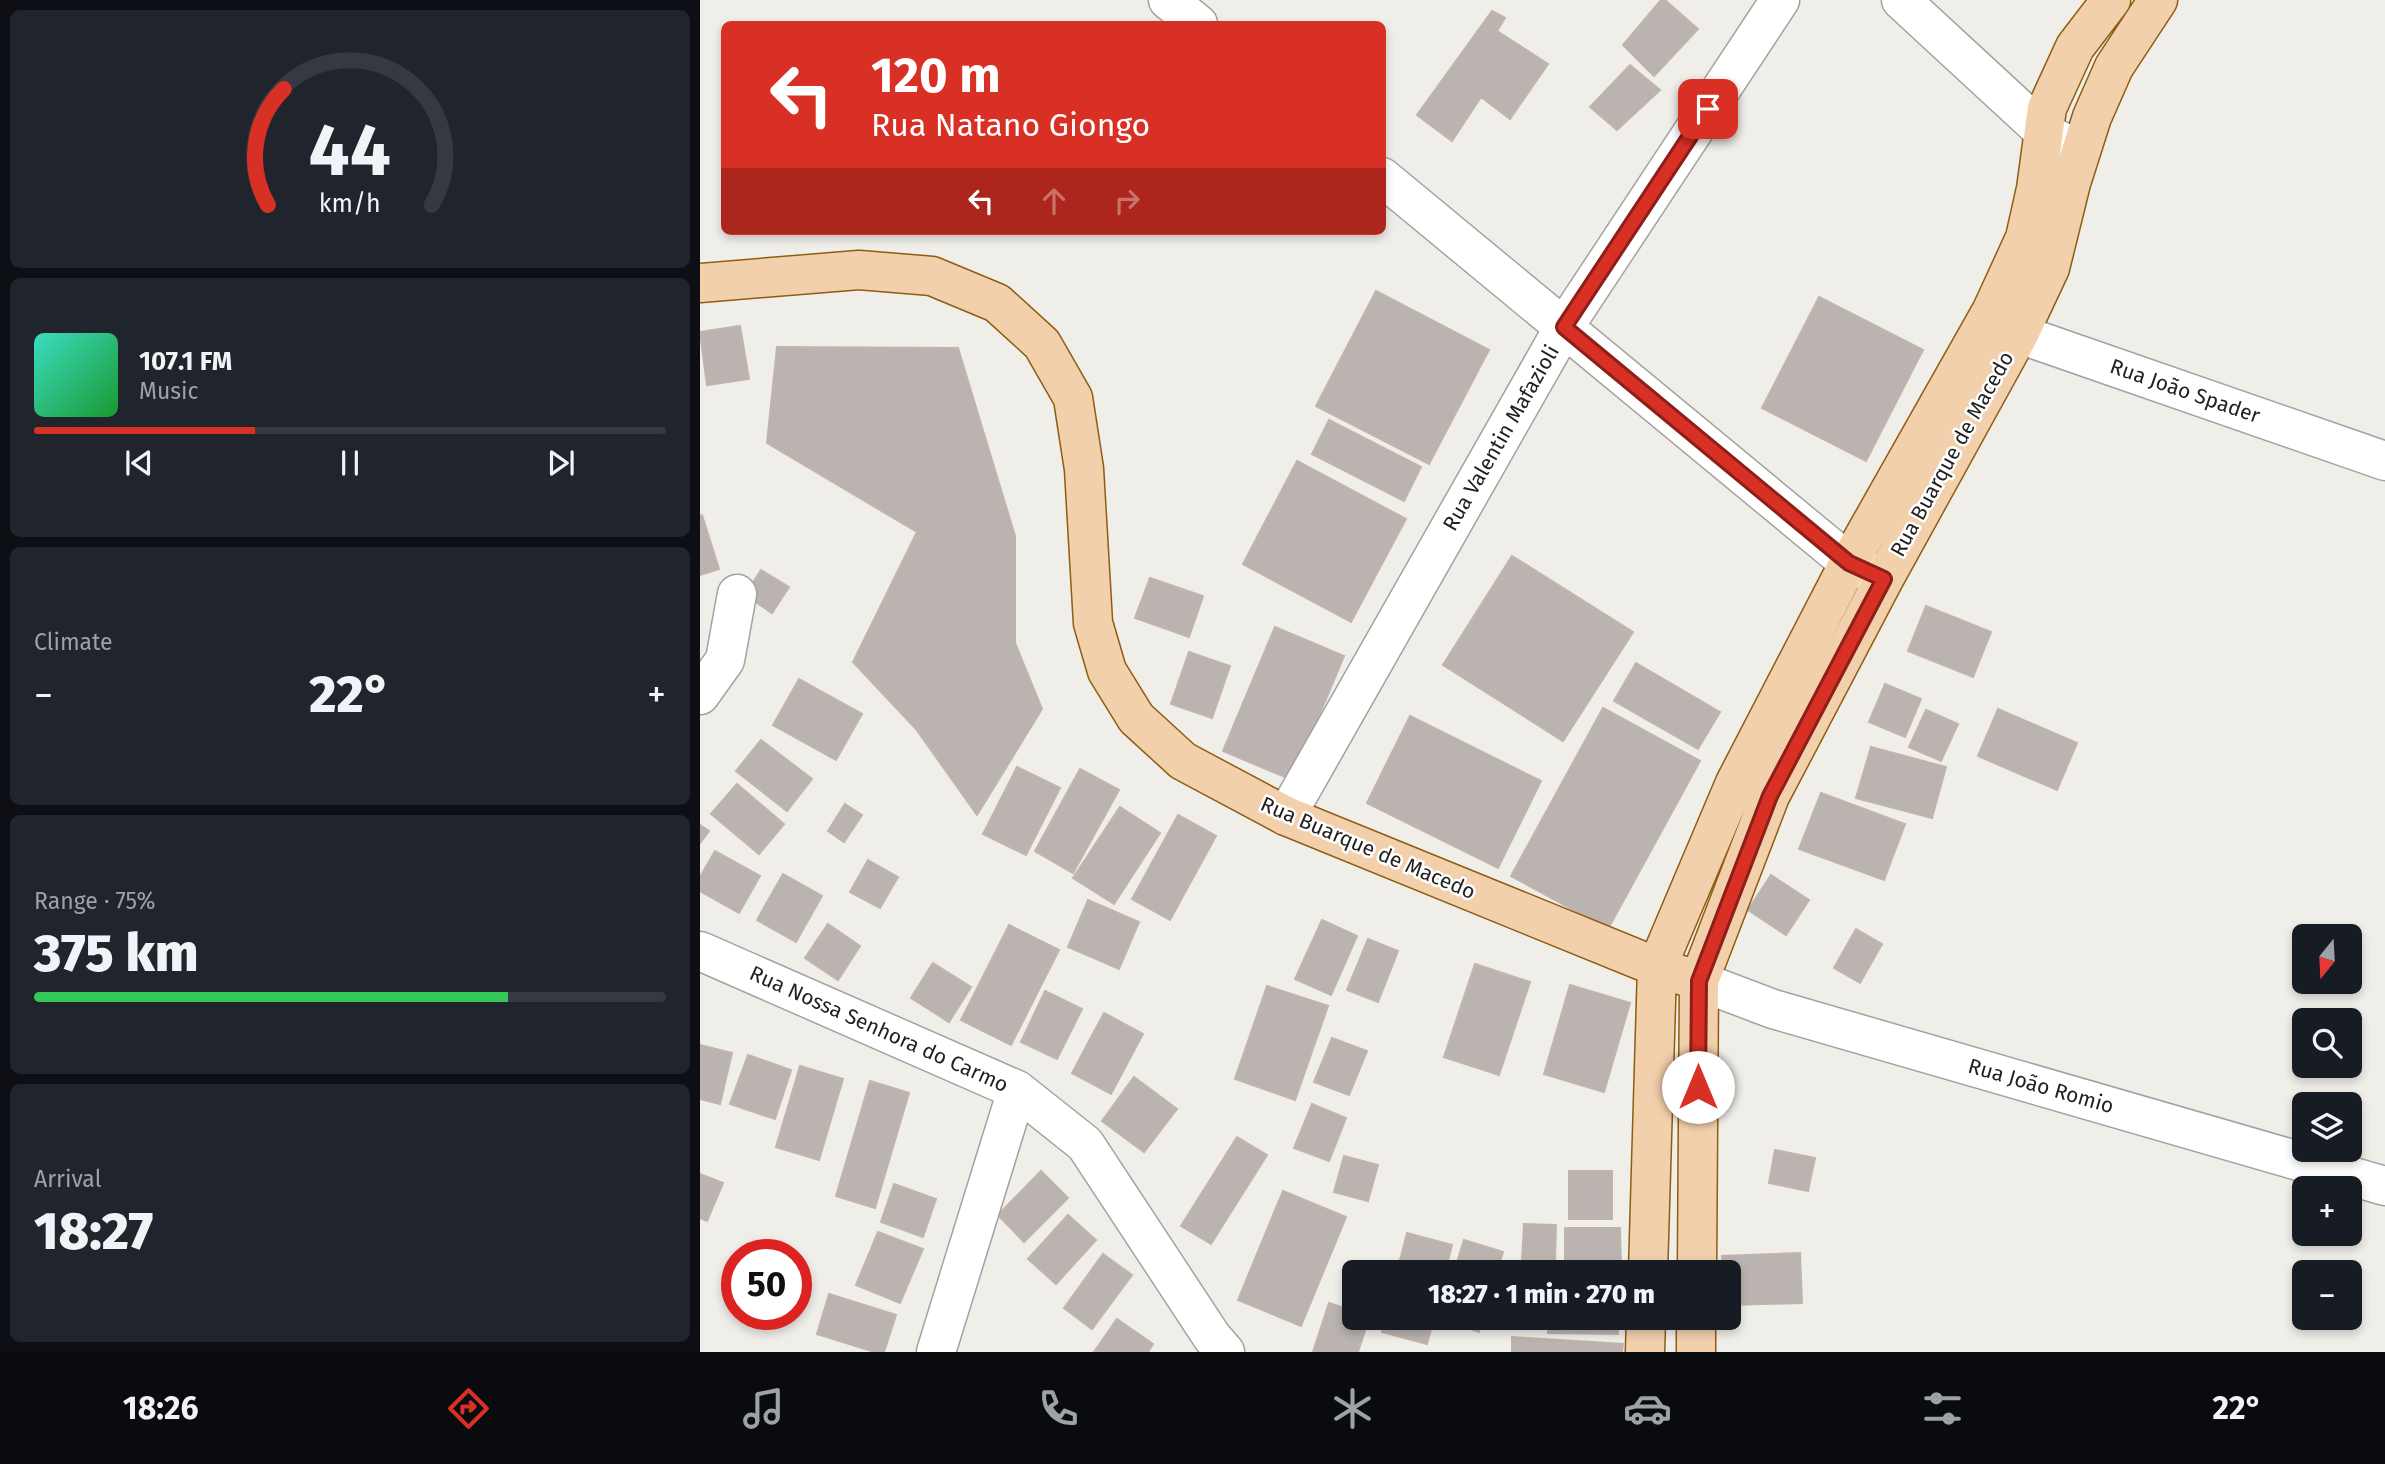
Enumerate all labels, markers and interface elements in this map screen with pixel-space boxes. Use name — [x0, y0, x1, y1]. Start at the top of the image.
text: 120 m — [871, 46, 1001, 105]
icon: left — [756, 49, 847, 140]
pin — [1678, 79, 1738, 139]
icon: arrive — [1689, 90, 1727, 128]
text: Rua Natano Giongo — [871, 106, 1150, 144]
text: 44 — [309, 108, 391, 195]
icon: left — [962, 182, 1000, 220]
icon: ahead — [1035, 182, 1073, 220]
icon: right — [1108, 182, 1146, 220]
text: km/h — [319, 189, 381, 219]
street label: Rua Valentin Mafazioli — [1437, 340, 1565, 536]
text: 107.1 FM — [139, 346, 232, 377]
street label: Rua Buarque de Macedo — [1885, 347, 2019, 561]
street label: Rua João Spader — [2107, 353, 2263, 429]
text: Music — [139, 377, 199, 405]
icon: previous — [120, 444, 158, 482]
icon: pause — [331, 444, 369, 482]
icon: next — [542, 444, 580, 482]
text: Climate — [34, 628, 113, 656]
text: 22° — [309, 663, 391, 726]
text: − — [34, 672, 53, 718]
text: + — [647, 672, 666, 718]
street label: Rua Buarque de Macedo — [1257, 791, 1479, 905]
text: Range · 75% — [34, 887, 155, 915]
text: 375 km — [34, 922, 199, 985]
north arrow — [2292, 924, 2362, 994]
map controls — [2292, 924, 2362, 1330]
street label: Rua Nossa Senhora do Carmo — [746, 960, 1012, 1098]
button: search — [2292, 1008, 2362, 1078]
position arrow — [1661, 1050, 1735, 1124]
street label: Rua João Romio — [1965, 1053, 2117, 1119]
button: layers — [2292, 1092, 2362, 1162]
text: Arrival — [34, 1165, 101, 1193]
button: + — [2292, 1176, 2362, 1246]
text: 18:27 — [34, 1200, 153, 1263]
speed limit sign: 50 — [721, 1239, 812, 1330]
button: − — [2292, 1260, 2362, 1330]
text: 18:27 · 1 min · 270 m — [1428, 1279, 1655, 1310]
icon: directions — [444, 1384, 493, 1433]
icon: music — [739, 1384, 788, 1433]
icon: phone — [1034, 1384, 1083, 1433]
icon: climate — [1328, 1384, 1377, 1433]
icon: car — [1623, 1384, 1672, 1433]
icon: filters — [1918, 1384, 1967, 1433]
text: 18:26 — [123, 1389, 199, 1427]
text: 22° — [2212, 1389, 2262, 1427]

